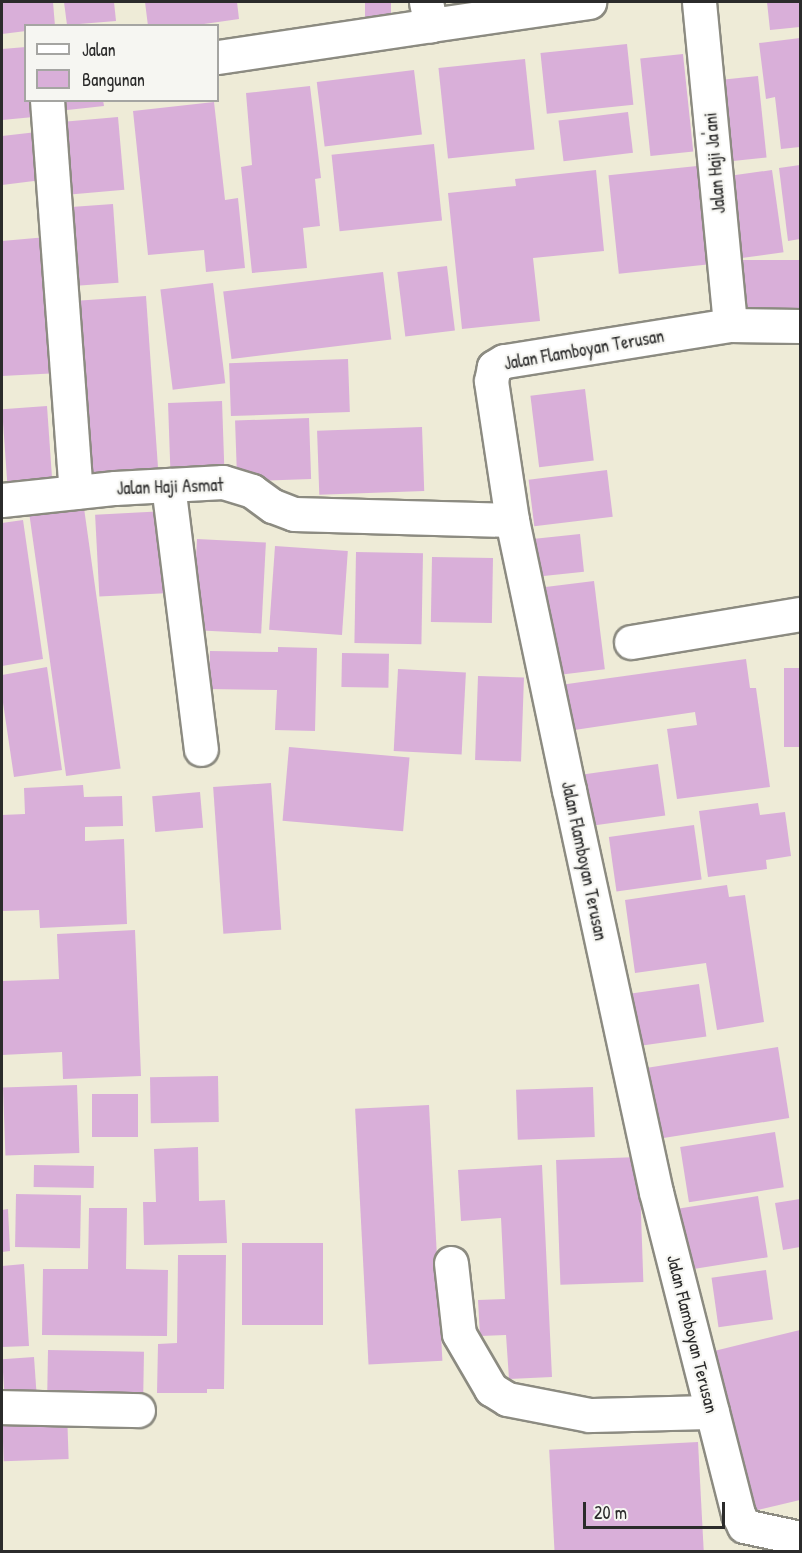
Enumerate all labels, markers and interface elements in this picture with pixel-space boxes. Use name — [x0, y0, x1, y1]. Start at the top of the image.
legend — [24, 24, 219, 102]
text: Jalan — [82, 37, 116, 62]
text: Bangunan — [82, 67, 145, 92]
street label: Jalan Haji Ja'ani — [700, 111, 730, 215]
street label: Jalan Flamboyan Terusan — [502, 325, 666, 375]
street label: Jalan Haji Asmat — [116, 474, 224, 500]
street label: Jalan Flamboyan Terusan — [557, 779, 611, 943]
street label: Jalan Flamboyan Terusan — [662, 1253, 722, 1415]
scale bar — [586, 1490, 728, 1528]
text: 20 m — [594, 1500, 627, 1525]

